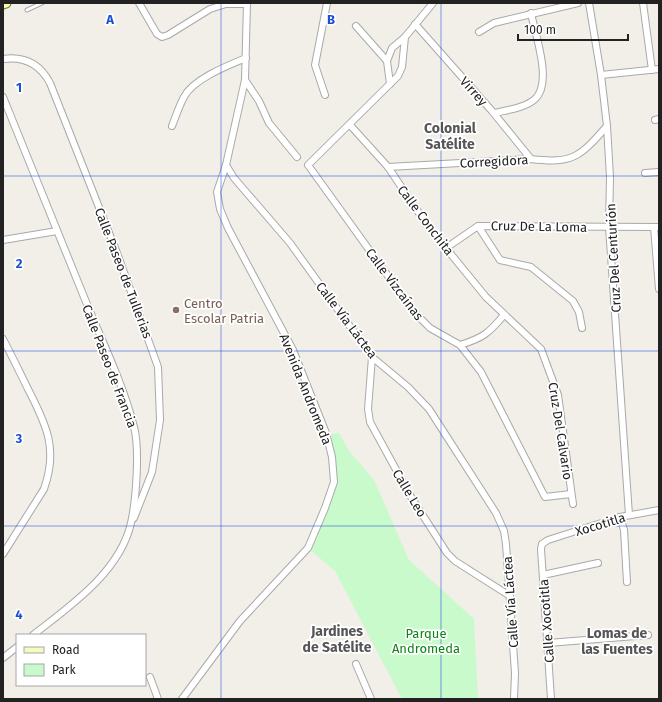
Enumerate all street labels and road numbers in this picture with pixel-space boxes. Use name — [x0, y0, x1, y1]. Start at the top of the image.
street label: Virrey — [457, 74, 491, 109]
street label: Corregidora — [459, 152, 529, 171]
street label: Calle Conchita — [394, 182, 457, 258]
street label: Cruz Del Centurión — [603, 203, 624, 313]
street label: Calle Paseo de Tullerias — [92, 206, 155, 341]
street label: Cruz De La Loma — [491, 218, 587, 235]
street label: Calle Vizcaínas — [363, 245, 427, 323]
street label: Calle Vía Láctea — [313, 279, 380, 362]
street label: Calle Paseo de Francia — [79, 303, 140, 430]
street label: Avenida Andromeda — [276, 331, 335, 447]
street label: Cruz Del Calvario — [545, 381, 576, 481]
street label: Calle Leo — [389, 467, 430, 520]
street label: Xocotitla — [573, 510, 627, 539]
street label: Calle Vía Láctea — [500, 556, 521, 648]
street label: Calle Xocotitla — [536, 579, 557, 663]

